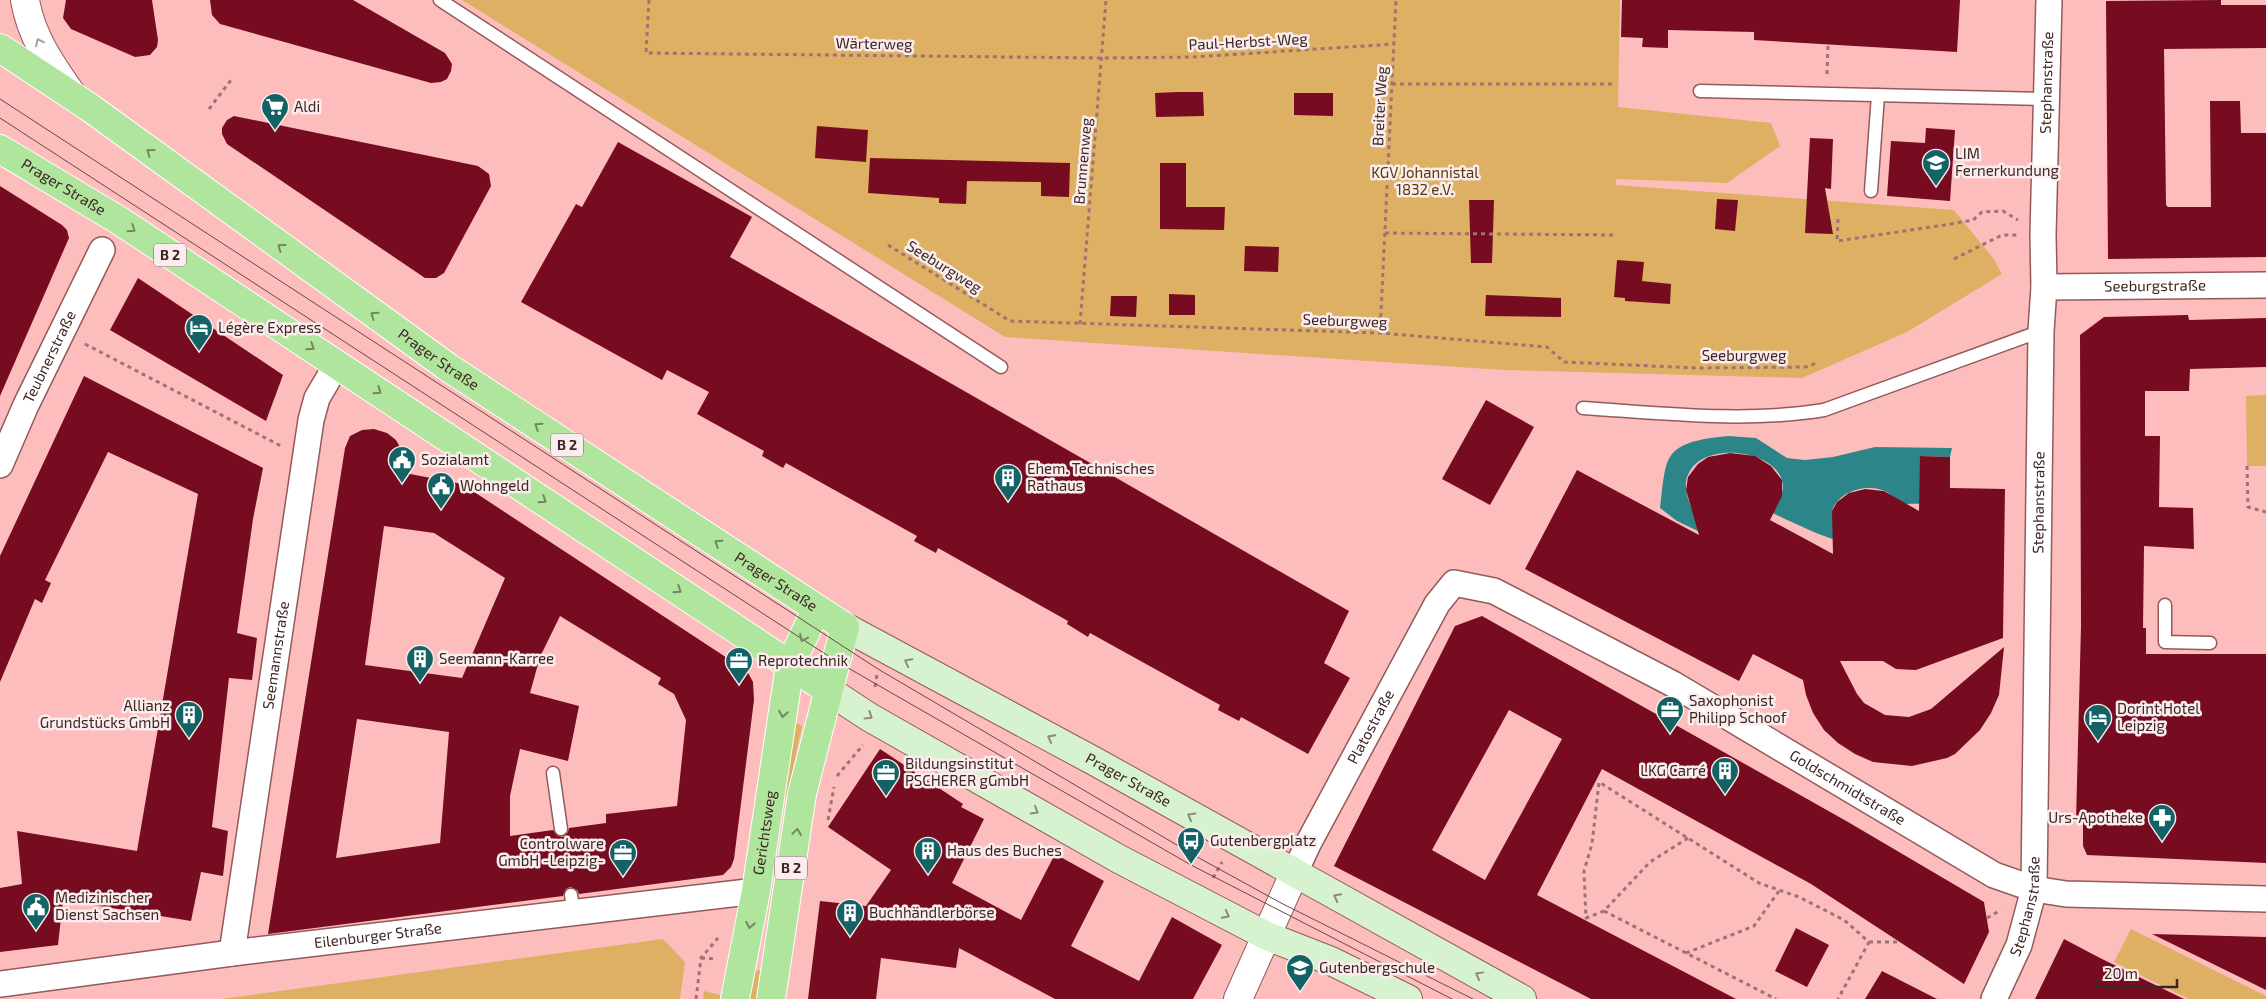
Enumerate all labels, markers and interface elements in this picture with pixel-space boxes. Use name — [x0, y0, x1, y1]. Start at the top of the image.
street label: Paul-Herbst-Weg — [1188, 29, 1309, 53]
street label: Stephanstraße — [2036, 31, 2056, 134]
street label: Wärterweg — [835, 33, 913, 53]
one-way arrow — [34, 38, 45, 47]
street label: Breiter Weg — [1368, 65, 1390, 146]
supermarket icon: Aldi — [260, 92, 290, 131]
place label: Aldi — [294, 97, 320, 115]
street label: Brunnenweg — [1069, 116, 1095, 205]
place label: LIM Fernerkundung — [1955, 144, 2059, 179]
school or university icon: LIM Fernerkundung — [1921, 148, 1951, 187]
one-way arrow — [147, 149, 156, 157]
street label: Prager Straße — [19, 154, 109, 218]
park label: KGV Johannistal 1832 e.V. — [1371, 163, 1479, 198]
one-way arrow — [126, 223, 135, 232]
street label: Seeburgweg — [904, 236, 986, 297]
road number: B 2 — [154, 244, 186, 266]
one-way arrow — [278, 245, 287, 253]
street label: Seeburgstraße — [2104, 276, 2206, 294]
street label: Teubnerstraße — [18, 307, 79, 406]
street label: Seeburgweg — [1302, 310, 1388, 330]
one-way arrow — [370, 312, 380, 321]
hotel icon: Légère Express — [184, 313, 214, 352]
place label: Légère Express — [218, 318, 321, 336]
street label: Prager Straße — [395, 324, 483, 393]
one-way arrow — [305, 341, 315, 350]
street label: Seeburgweg — [1702, 346, 1787, 364]
one-way arrow — [372, 385, 382, 394]
one-way arrow — [534, 422, 543, 432]
road number: B 2 — [551, 434, 583, 456]
public building icon: Sozialamt — [387, 445, 417, 484]
place label: Sozialamt — [421, 450, 489, 468]
street label: Stephanstraße — [2028, 451, 2047, 554]
place label: Ehem. Technisches Rathaus — [1027, 459, 1155, 494]
building icon: Ehem. Technisches Rathaus — [993, 463, 1023, 502]
public building icon: Wohngeld — [426, 471, 456, 510]
place label: Wohngeld — [460, 476, 529, 494]
one-way arrow — [537, 494, 546, 503]
one-way arrow — [714, 540, 724, 549]
street label: Prager Straße — [732, 547, 821, 614]
one-way arrow — [672, 584, 682, 593]
street label: Seemannstraße — [258, 600, 292, 710]
one-way arrow — [799, 633, 810, 642]
building icon: Seemann-Karree — [405, 644, 435, 683]
office icon: Reprotechnik — [724, 646, 754, 685]
place label: Seemann-Karree — [439, 649, 554, 667]
place label: Reprotechnik — [758, 651, 849, 669]
one-way arrow — [904, 658, 913, 668]
street label: Platostraße — [1343, 686, 1397, 767]
place label: Saxophonist Philipp Schoof — [1689, 691, 1787, 726]
office icon: Saxophonist Philipp Schoof — [1655, 695, 1685, 734]
place label: Allianz Grundstücks GmbH — [40, 696, 170, 731]
place label: Dorint Hotel Leipzig — [2117, 699, 2200, 734]
building icon: Allianz Grundstücks GmbH — [174, 700, 204, 739]
hotel icon: Dorint Hotel Leipzig — [2083, 703, 2113, 742]
one-way arrow — [778, 709, 788, 718]
one-way arrow — [864, 710, 873, 720]
one-way arrow — [1047, 735, 1056, 745]
street label: Goldschmidtstraße — [1787, 745, 1909, 828]
street label: Prager Straße — [1083, 748, 1175, 810]
place label: Bildungsinstitut PSCHERER gGmbH — [905, 754, 1029, 789]
building icon: LKG Carré — [1710, 756, 1740, 795]
office icon: Bildungsinstitut PSCHERER gGmbH — [871, 758, 901, 797]
place label: LKG Carré — [1640, 761, 1706, 779]
street label: Gerichtsweg — [749, 788, 779, 876]
pharmacy icon: Urs-Apotheke — [2147, 803, 2177, 842]
one-way arrow — [1030, 804, 1039, 814]
place label: Urs-Apotheke — [2048, 808, 2143, 826]
one-way arrow — [1187, 813, 1196, 823]
bus stop icon: Gutenbergplatz — [1176, 826, 1206, 865]
one-way arrow — [791, 827, 801, 836]
place label: Gutenbergplatz — [1210, 831, 1316, 849]
place label: Controlware GmbH -Leipzig- — [498, 834, 604, 869]
building icon: Haus des Buches — [913, 836, 943, 875]
office icon: Controlware GmbH -Leipzig- — [608, 838, 638, 877]
place label: Haus des Buches — [947, 841, 1062, 859]
road number: B 2 — [775, 856, 807, 880]
street label: Stephanstraße — [2005, 856, 2042, 959]
place label: Medizinischer Dienst Sachsen — [55, 888, 159, 923]
public building icon: Medizinischer Dienst Sachsen — [21, 892, 51, 931]
one-way arrow — [1333, 893, 1342, 903]
building icon: Buchhändlerbörse — [835, 898, 865, 937]
place label: Buchhändlerbörse — [869, 903, 994, 921]
one-way arrow — [1221, 909, 1230, 919]
street label: Eilenburger Straße — [313, 918, 443, 951]
one-way arrow — [746, 921, 756, 930]
school or university icon: Gutenbergschule — [1285, 953, 1315, 992]
scale bar — [2096, 956, 2177, 988]
place label: Gutenbergschule — [1319, 958, 1435, 976]
text: 20 m — [2104, 964, 2138, 982]
one-way arrow — [1476, 971, 1485, 981]

